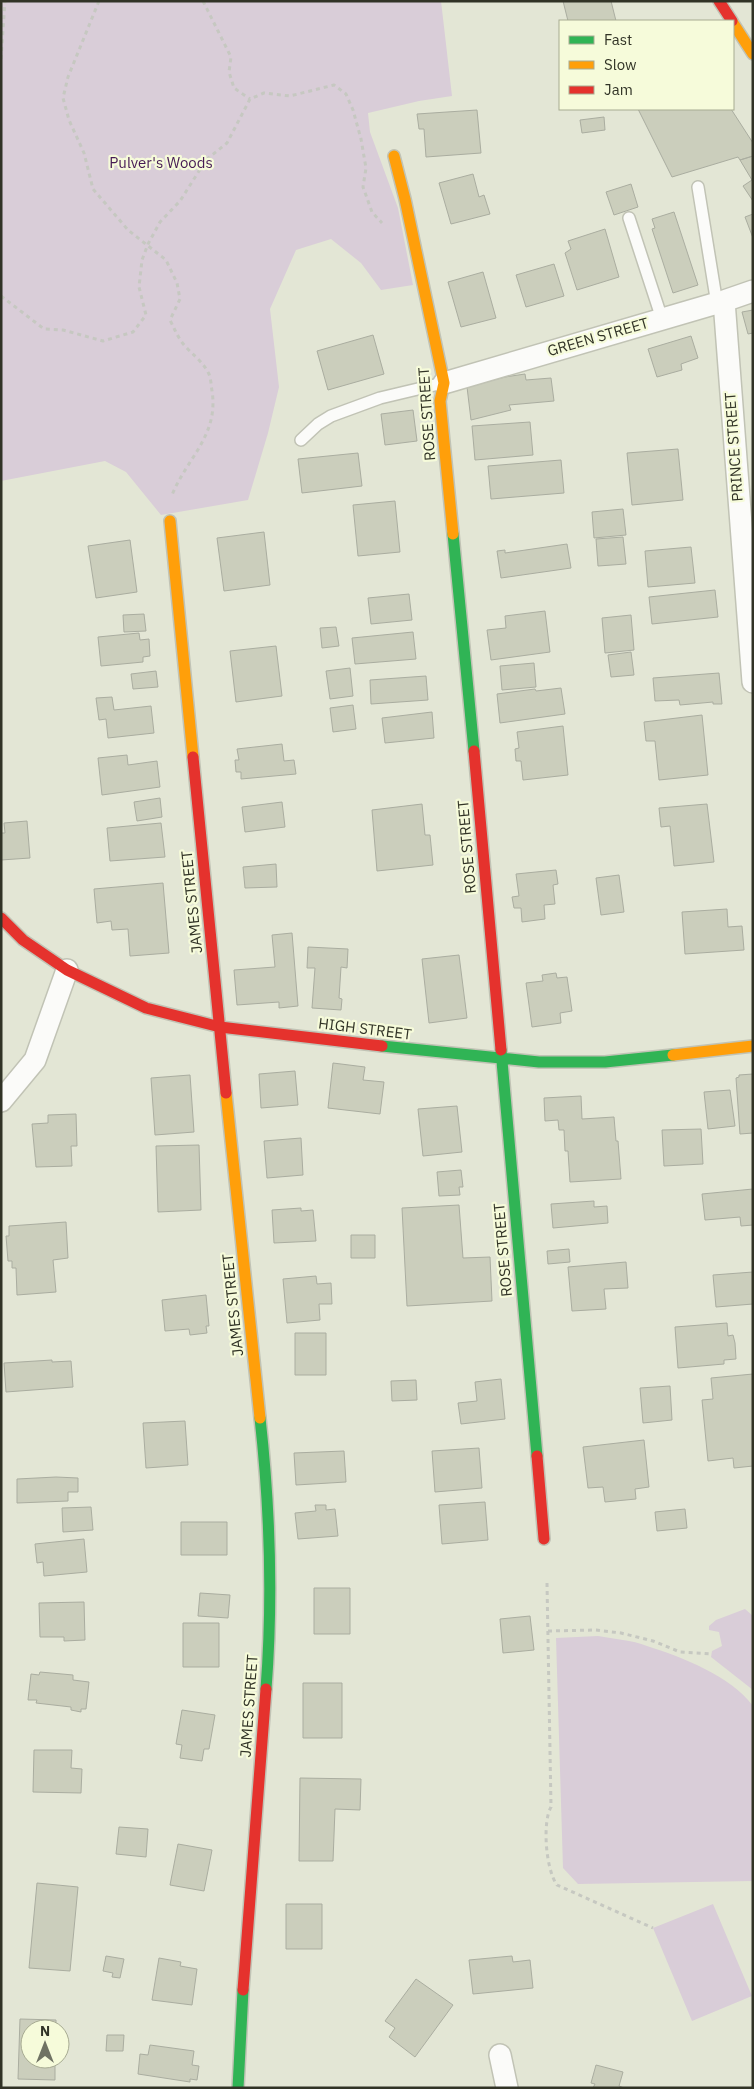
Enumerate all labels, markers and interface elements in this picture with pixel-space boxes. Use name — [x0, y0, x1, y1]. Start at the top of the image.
legend — [559, 20, 734, 110]
text: Fast — [604, 30, 632, 49]
text: Slow — [604, 55, 637, 74]
text: Jam — [604, 80, 633, 99]
park label: Pulver's Woods — [109, 153, 213, 172]
street label: GREEN STREET — [545, 313, 651, 360]
street label: ROSE STREET — [414, 366, 439, 462]
street label: PRINCE STREET — [720, 391, 747, 502]
street label: ROSE STREET — [453, 799, 480, 895]
street label: JAMES STREET — [177, 849, 206, 954]
street label: HIGH STREET — [317, 1013, 413, 1044]
street label: ROSE STREET — [489, 1202, 516, 1298]
street label: JAMES STREET — [218, 1252, 247, 1357]
street label: JAMES STREET — [235, 1653, 262, 1758]
north arrow — [20, 2019, 70, 2069]
text: N — [40, 2022, 50, 2040]

